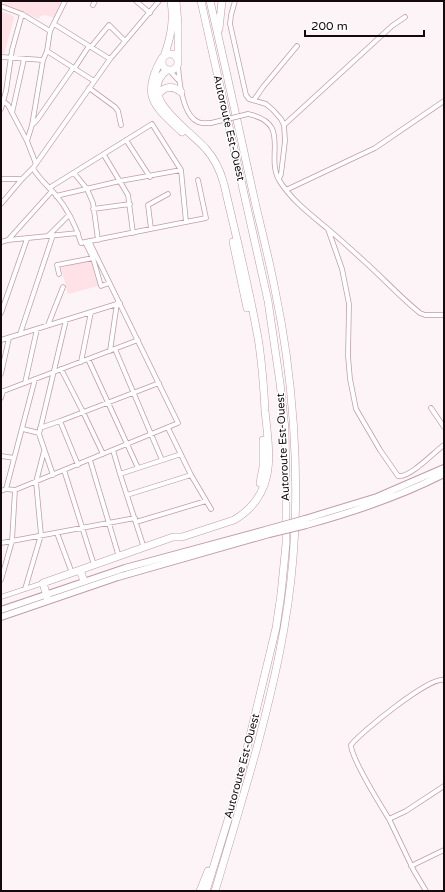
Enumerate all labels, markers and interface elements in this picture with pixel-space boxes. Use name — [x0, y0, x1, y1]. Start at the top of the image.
scale bar — [305, 12, 424, 38]
text: 200 m — [311, 19, 348, 33]
street label: Autoroute Est-Ouest — [210, 74, 248, 182]
street label: Autoroute Est-Ouest — [274, 393, 292, 501]
street label: Autoroute Est-Ouest — [222, 712, 262, 820]

